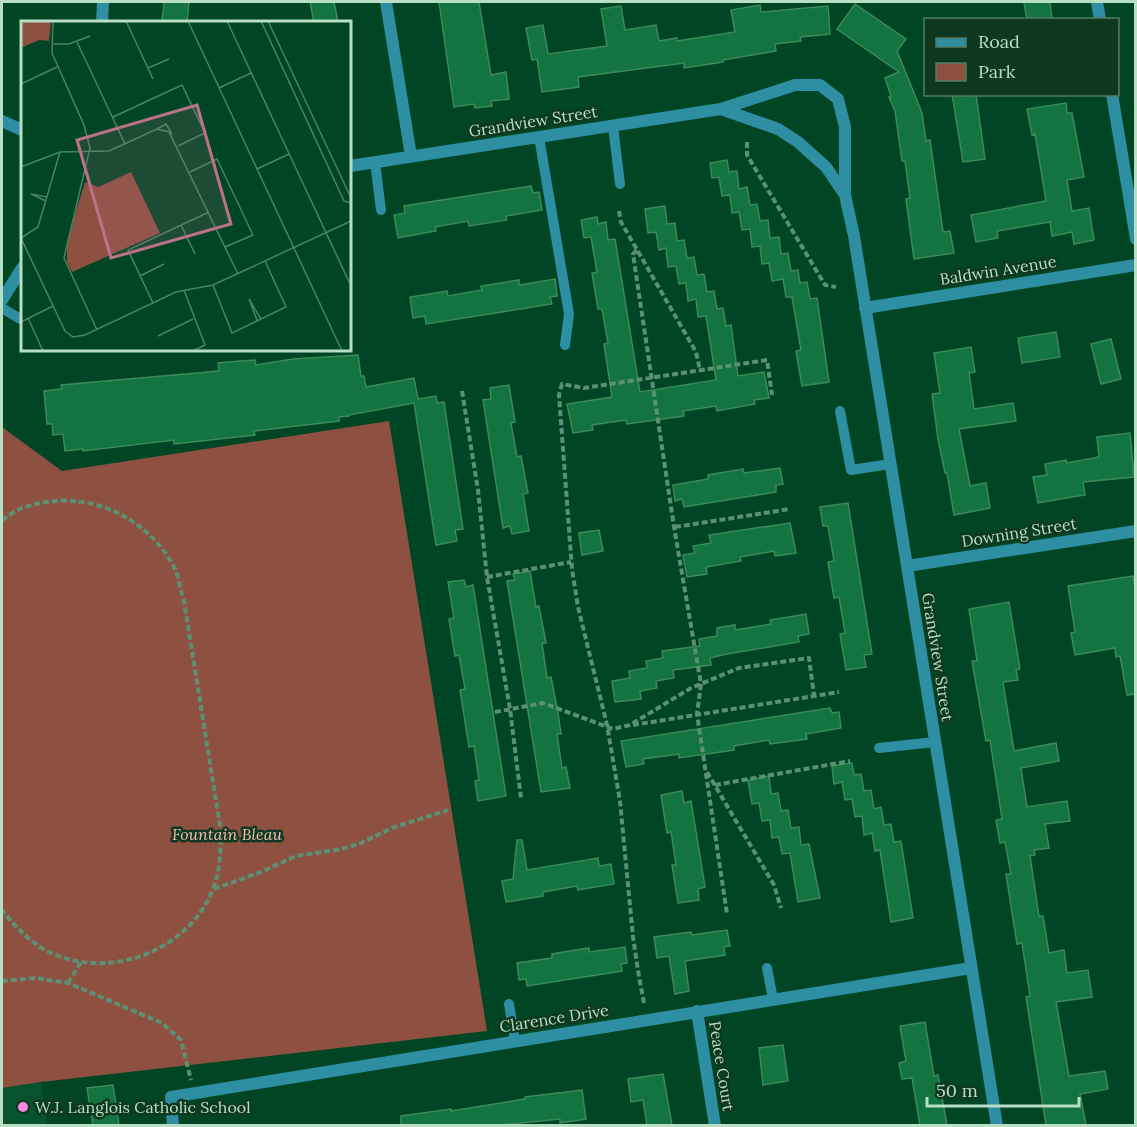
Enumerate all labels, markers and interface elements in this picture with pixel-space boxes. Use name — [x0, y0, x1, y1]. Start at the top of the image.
legend — [924, 18, 1119, 96]
inset map — [21, 21, 351, 351]
text: Road — [978, 30, 1020, 53]
text: Park — [978, 60, 1016, 83]
street label: Grandview Street — [467, 101, 600, 141]
street label: Baldwin Avenue — [938, 251, 1058, 289]
street label: Downing Street — [960, 513, 1079, 551]
street label: Grandview Street — [918, 591, 958, 724]
park label: Fountain Bleau — [172, 824, 282, 844]
street label: Clarence Drive — [498, 999, 610, 1037]
street label: Peace Court — [705, 1019, 739, 1113]
scale bar — [927, 1070, 1078, 1108]
text: 50 m — [936, 1079, 978, 1102]
place label: W.J. Langlois Catholic School — [35, 1097, 251, 1117]
marker: W.J. Langlois Catholic School — [16, 1100, 30, 1114]

